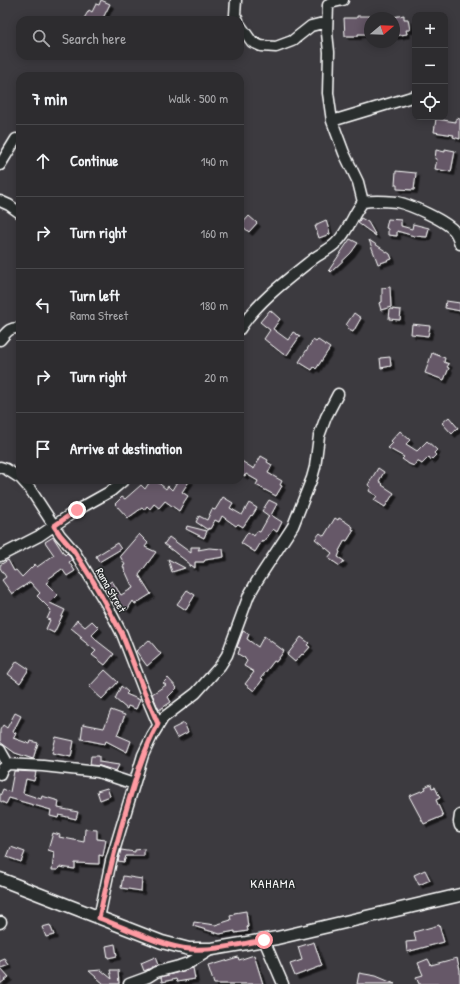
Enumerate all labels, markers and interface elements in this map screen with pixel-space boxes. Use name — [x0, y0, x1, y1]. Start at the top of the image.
north arrow — [364, 12, 400, 48]
map controls — [412, 12, 448, 120]
button: + — [412, 12, 448, 48]
search box — [16, 16, 244, 60]
icon: search — [30, 27, 52, 49]
text: Search here — [62, 28, 126, 49]
button: − — [412, 48, 448, 84]
button: locate — [412, 84, 448, 120]
text: 7 min — [32, 87, 67, 110]
text: Walk · 500 m — [168, 89, 228, 107]
icon: ahead — [32, 150, 54, 172]
text: Continue — [70, 150, 118, 171]
text: 140 m — [201, 152, 228, 170]
icon: right — [32, 222, 54, 244]
text: Turn right — [70, 222, 126, 243]
text: 160 m — [200, 224, 228, 242]
text: Turn left — [70, 285, 120, 306]
icon: left — [32, 294, 54, 316]
text: 180 m — [200, 296, 228, 314]
text: Rama Street — [70, 306, 128, 324]
icon: right — [32, 366, 54, 388]
text: Turn right — [70, 366, 126, 387]
text: 20 m — [204, 368, 228, 386]
icon: arrive — [32, 438, 54, 460]
text: Arrive at destination — [70, 438, 182, 459]
route end — [68, 501, 86, 519]
street label: Rama Street — [93, 565, 129, 615]
district label: KAHAMA — [250, 874, 296, 892]
route start — [255, 931, 273, 949]

